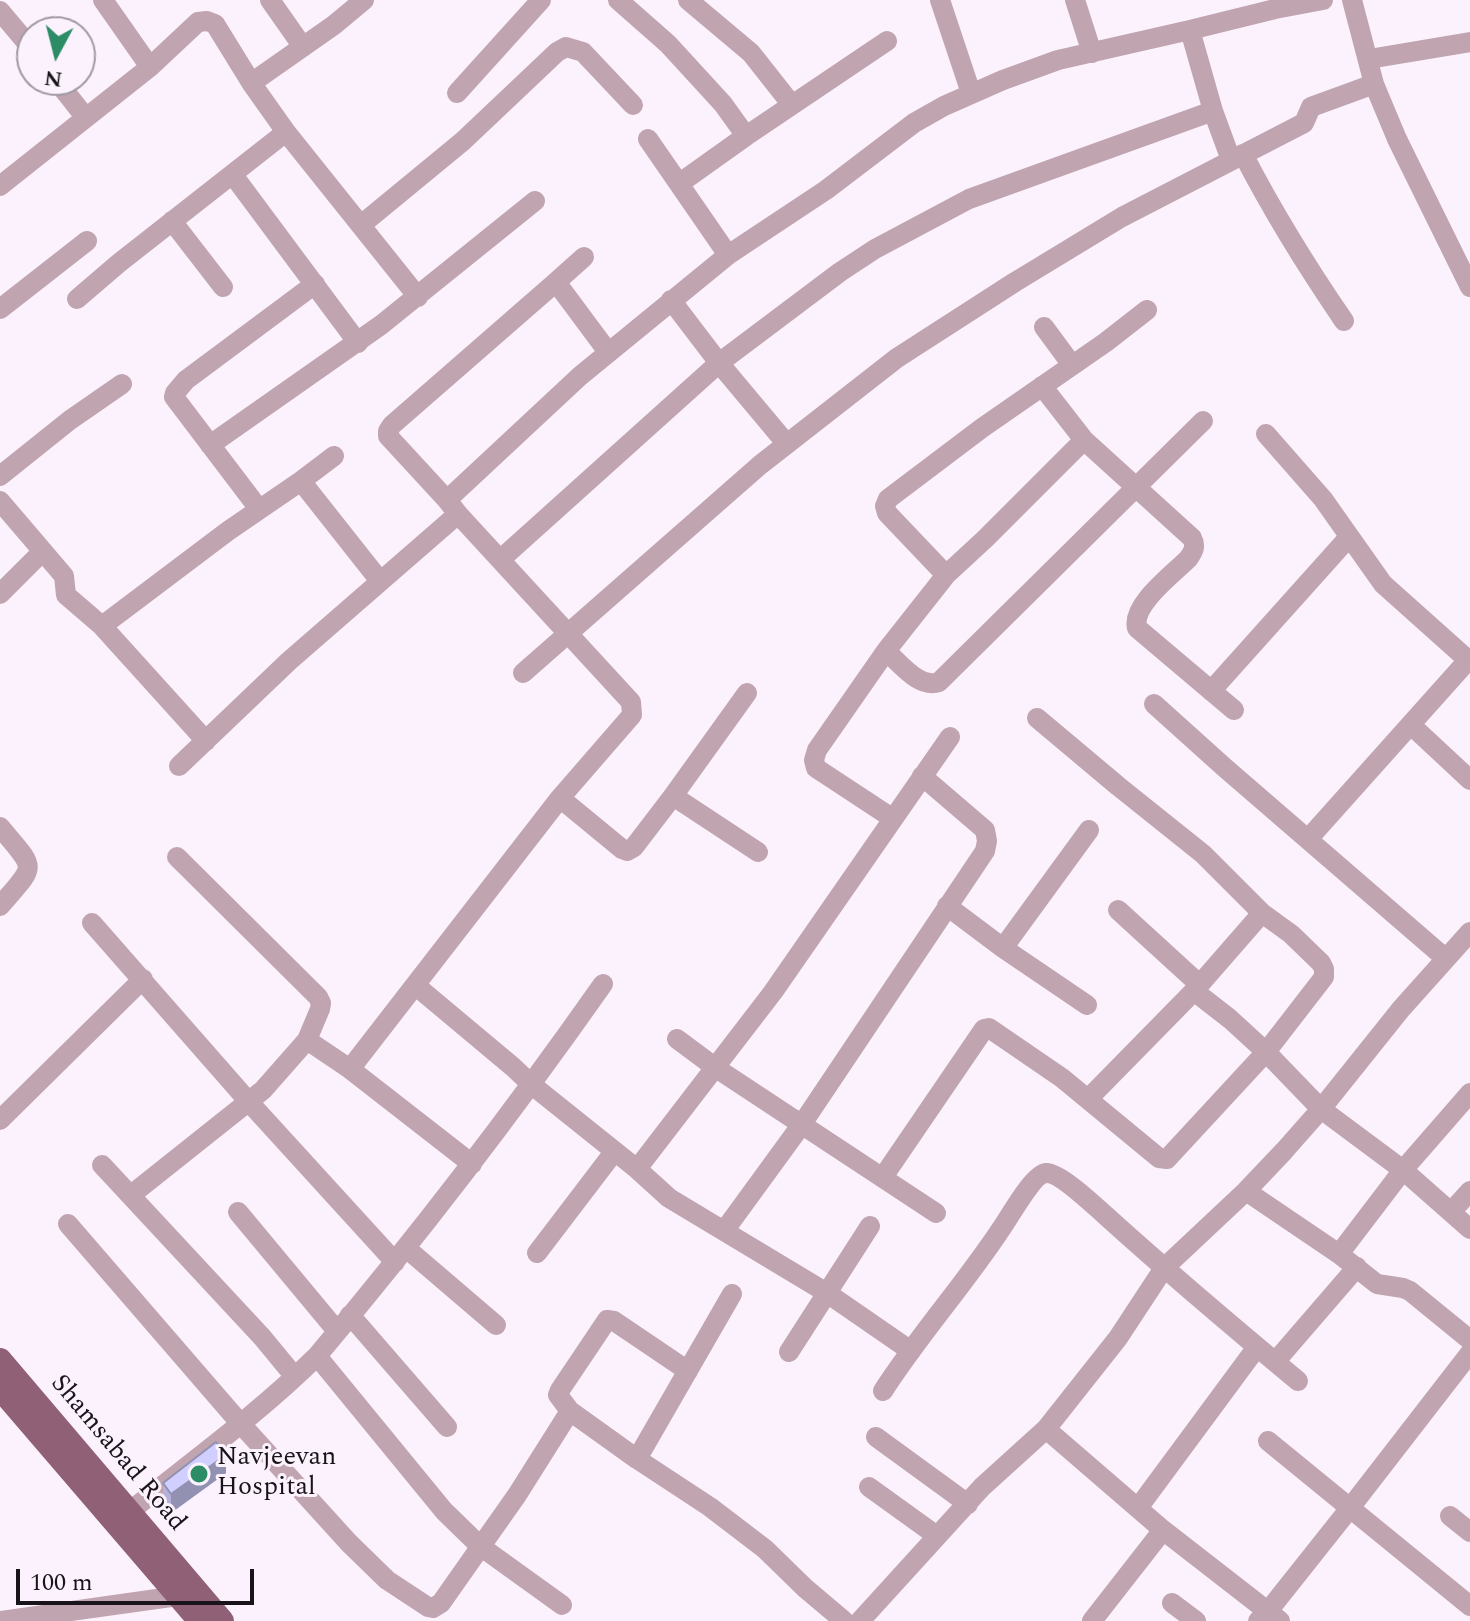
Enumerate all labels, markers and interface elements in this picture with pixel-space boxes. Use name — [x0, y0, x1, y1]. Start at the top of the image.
north arrow — [16, 16, 96, 96]
text: N — [42, 61, 64, 96]
street label: Shamsabad Road — [42, 1369, 192, 1539]
place label: Navjeevan Hospital — [217, 1443, 336, 1504]
marker: Navjeevan Hospital — [188, 1463, 210, 1485]
scale bar — [20, 1553, 258, 1603]
text: 100 m — [30, 1565, 93, 1601]

